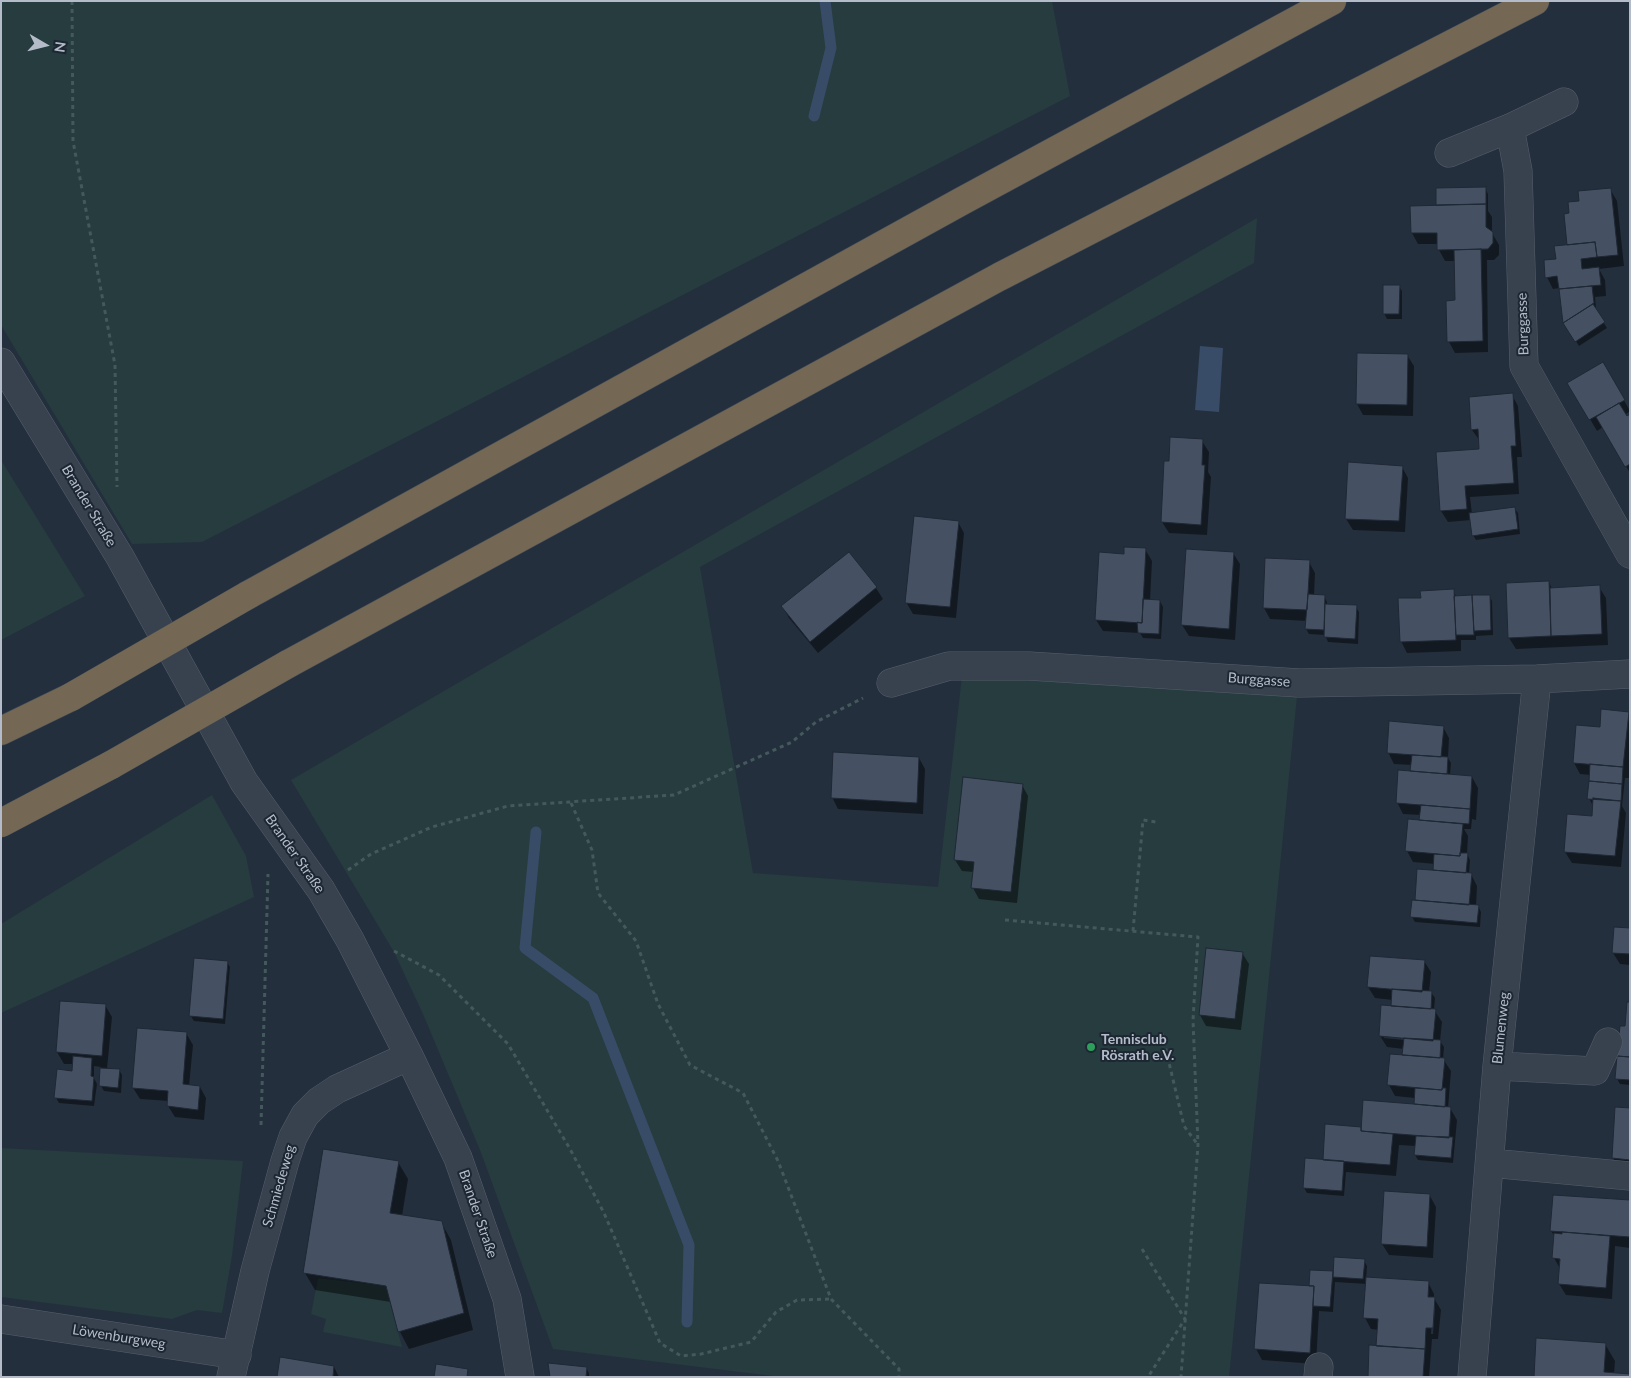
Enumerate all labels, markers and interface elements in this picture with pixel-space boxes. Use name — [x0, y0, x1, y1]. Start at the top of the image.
north arrow — [20, 20, 70, 70]
text: N — [51, 41, 70, 54]
street label: Burggasse — [1514, 292, 1532, 356]
street label: Brander Straße — [58, 462, 120, 550]
street label: Burggasse — [1227, 669, 1291, 691]
street label: Brander Straße — [262, 811, 328, 897]
street label: Blumenweg — [1489, 991, 1513, 1065]
place label: Tennisclub Rösrath e.V. — [1101, 1031, 1174, 1064]
marker: Tennisclub Rösrath e.V. — [1085, 1041, 1097, 1053]
street label: Schmiedeweg — [259, 1143, 299, 1229]
street label: Brander Straße — [455, 1168, 501, 1260]
street label: Löwenburgweg — [71, 1321, 167, 1353]

